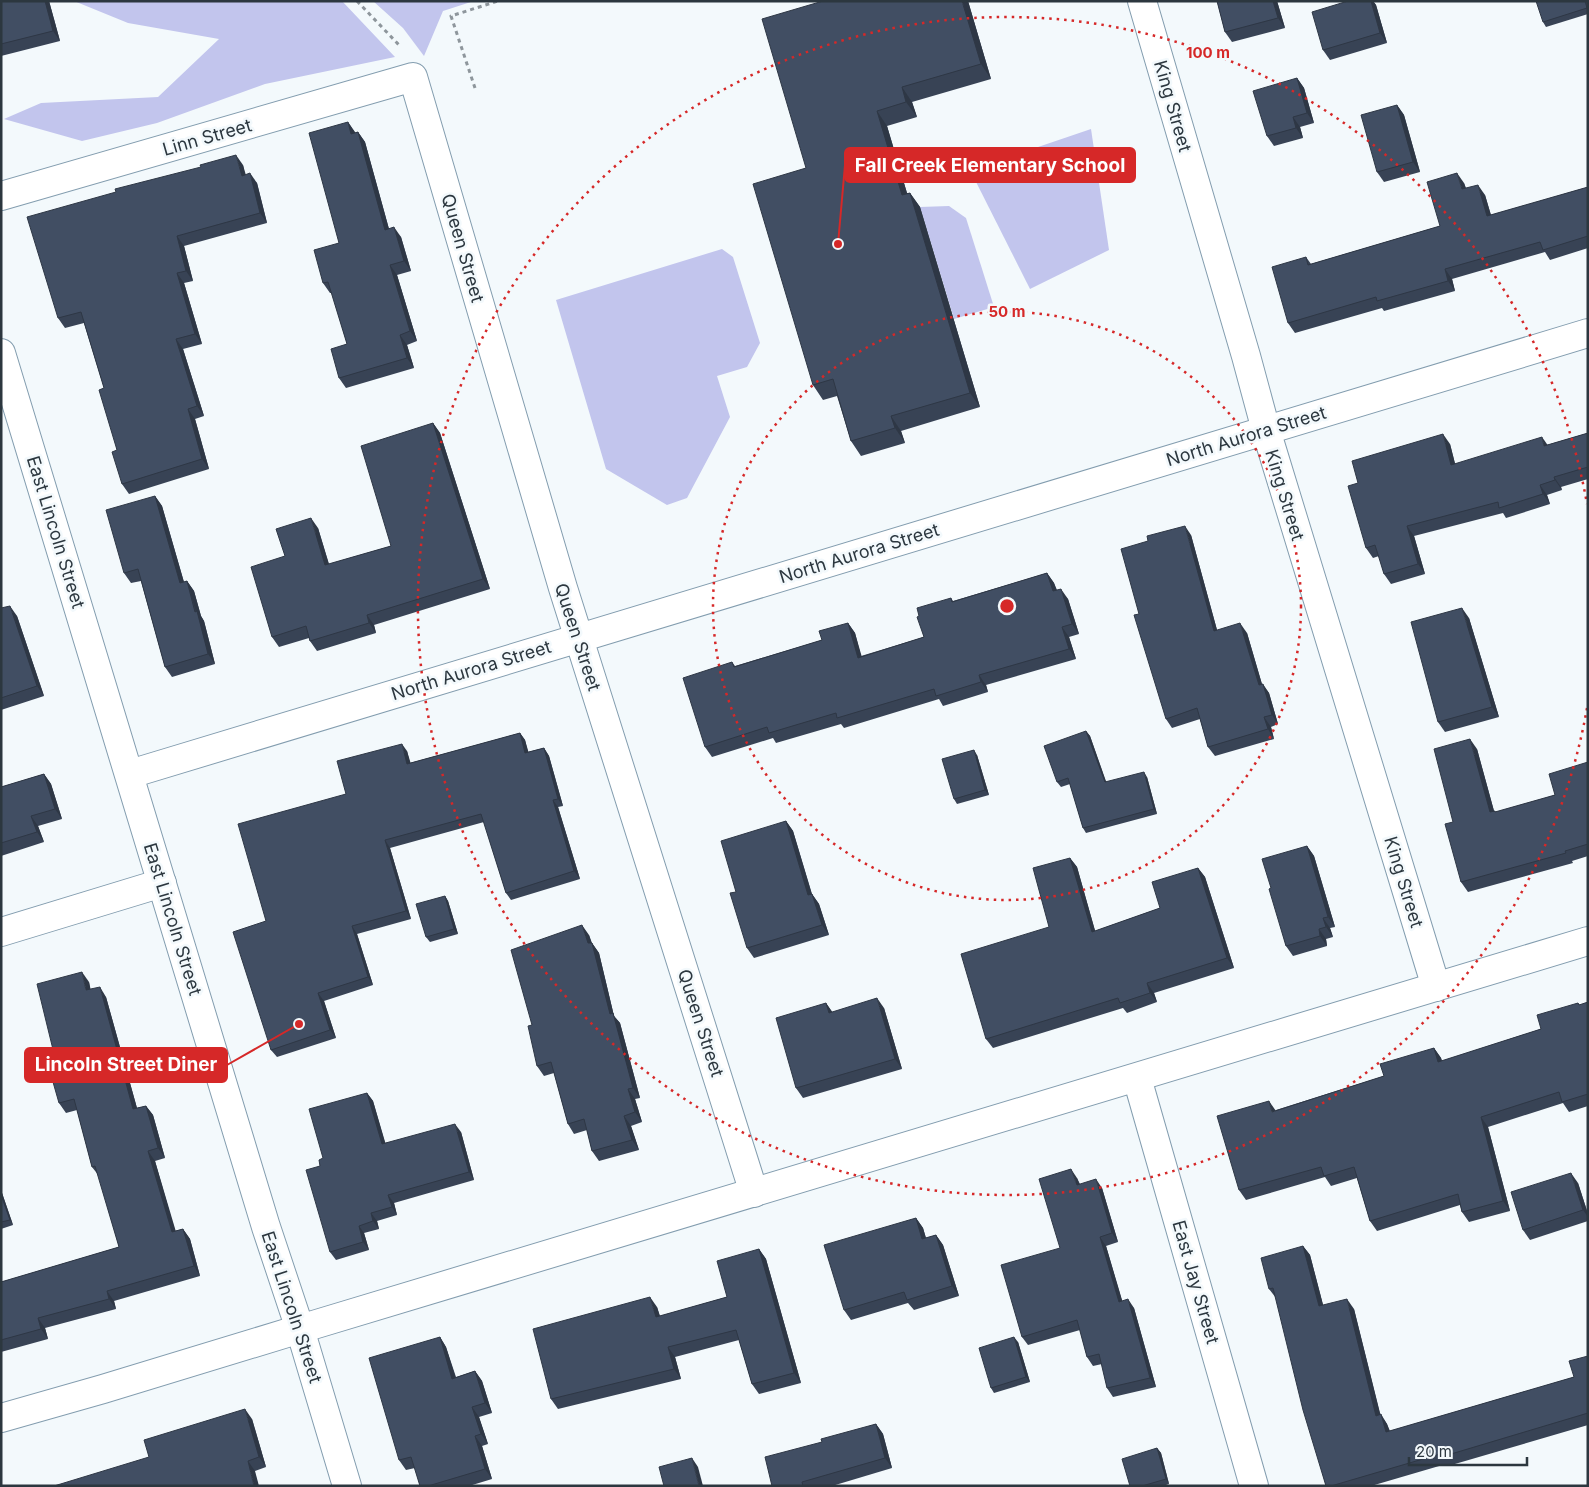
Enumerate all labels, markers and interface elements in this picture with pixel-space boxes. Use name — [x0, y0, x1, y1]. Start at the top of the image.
text: 100 m — [1186, 43, 1230, 62]
street label: King Street — [1150, 58, 1196, 154]
street label: Linn Street — [160, 114, 254, 160]
callout: Fall Creek Elementary School — [845, 148, 1135, 182]
text: Fall Creek Elementary School — [855, 154, 1125, 177]
street label: Queen Street — [437, 191, 489, 305]
text: 50 m — [989, 302, 1025, 321]
street label: North Aurora Street — [1164, 402, 1329, 470]
street label: King Street — [1261, 447, 1309, 543]
street label: East Lincoln Street — [23, 453, 89, 611]
street label: North Aurora Street — [777, 519, 942, 587]
street label: Queen Street — [551, 581, 605, 694]
centre of rings — [998, 597, 1016, 615]
street label: North Aurora Street — [389, 636, 554, 704]
street label: King Street — [1380, 834, 1428, 930]
street label: East Lincoln Street — [140, 840, 206, 998]
street label: Queen Street — [674, 967, 728, 1080]
callout: Lincoln Street Diner — [25, 1048, 227, 1082]
text: Lincoln Street Diner — [35, 1053, 218, 1076]
street label: East Jay Street — [1168, 1218, 1224, 1346]
street label: East Lincoln Street — [258, 1228, 327, 1386]
scale bar — [1409, 1434, 1526, 1466]
text: 20 m — [1416, 1442, 1452, 1461]

